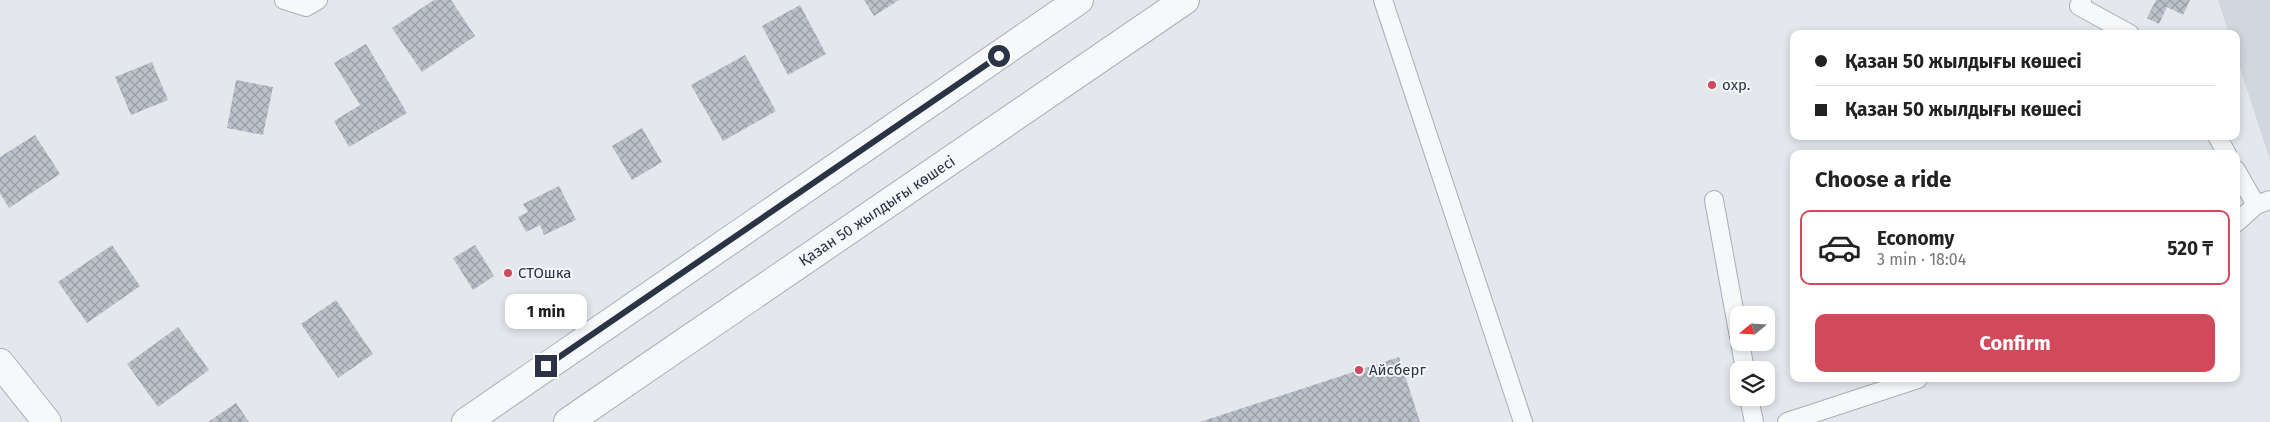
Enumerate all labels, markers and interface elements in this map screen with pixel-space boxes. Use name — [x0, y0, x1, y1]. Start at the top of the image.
route start — [988, 45, 1010, 67]
text: Қазан 50 жылдығы көшесі — [1845, 50, 2082, 73]
place label: охр. — [1722, 76, 1750, 94]
marker: охр. — [1706, 79, 1718, 91]
text: Қазан 50 жылдығы көшесі — [1845, 98, 2082, 121]
street label: Қазан 50 жылдығы көшесі — [795, 152, 959, 270]
text: Choose a ride — [1815, 166, 1951, 193]
icon: car — [1817, 225, 1862, 270]
text: Economy — [1877, 227, 1954, 250]
text: 520 ₸ — [2167, 237, 2213, 260]
text: 3 min · 18:04 — [1877, 250, 1966, 269]
place label: СТОшка — [518, 264, 572, 282]
marker: СТОшка — [502, 267, 514, 279]
callout: 1 min — [505, 294, 587, 328]
text: 1 min — [527, 302, 565, 321]
north arrow — [1730, 306, 1775, 351]
map controls — [1730, 306, 1775, 406]
button: Confirm — [1815, 314, 2215, 372]
route end — [535, 355, 557, 377]
place label: Айсберг — [1369, 361, 1426, 379]
button: layers — [1730, 361, 1775, 406]
marker: Айсберг — [1353, 364, 1365, 376]

